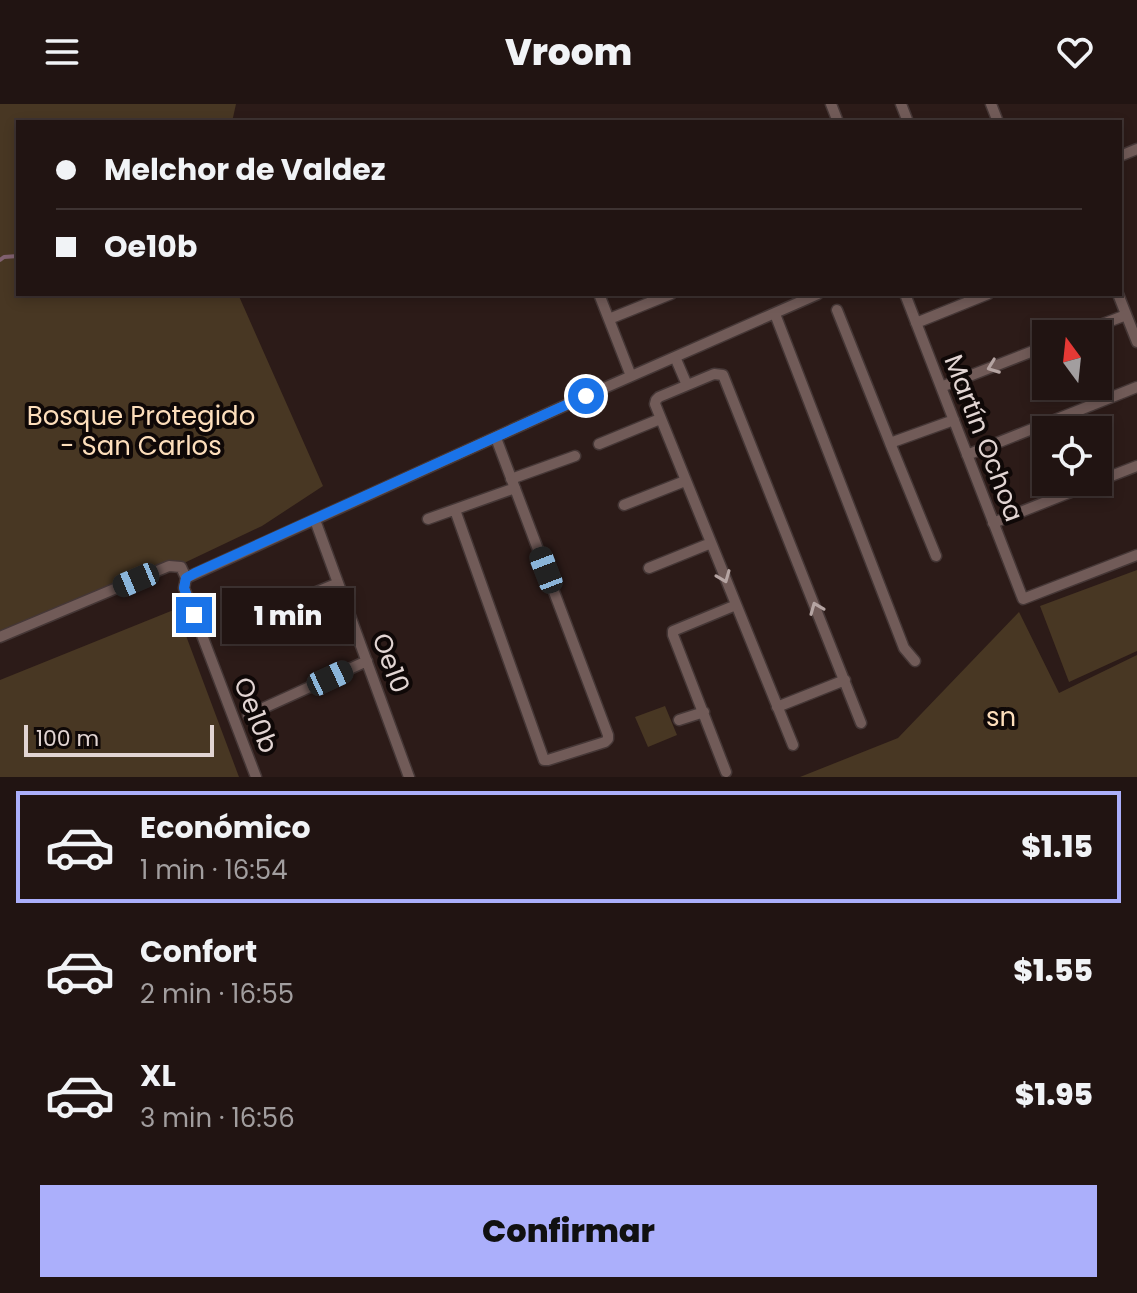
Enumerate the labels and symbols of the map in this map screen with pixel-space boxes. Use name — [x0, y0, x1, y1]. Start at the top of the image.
north arrow — [1032, 320, 1112, 400]
street label: Martín Ochoa — [936, 349, 1032, 527]
one-way arrow — [987, 357, 1001, 373]
route start — [568, 378, 604, 414]
park label: Bosque Protegido - San Carlos — [27, 398, 255, 464]
car — [526, 543, 566, 597]
car — [109, 560, 163, 600]
one-way arrow — [715, 569, 731, 583]
callout: 1 min — [222, 587, 354, 643]
route end — [176, 597, 212, 633]
one-way arrow — [809, 602, 826, 616]
street label: Oe10 — [364, 628, 418, 698]
car — [303, 657, 357, 699]
street label: Oe10b — [225, 672, 287, 758]
park label: sn — [986, 699, 1016, 735]
scale bar — [24, 721, 214, 757]

